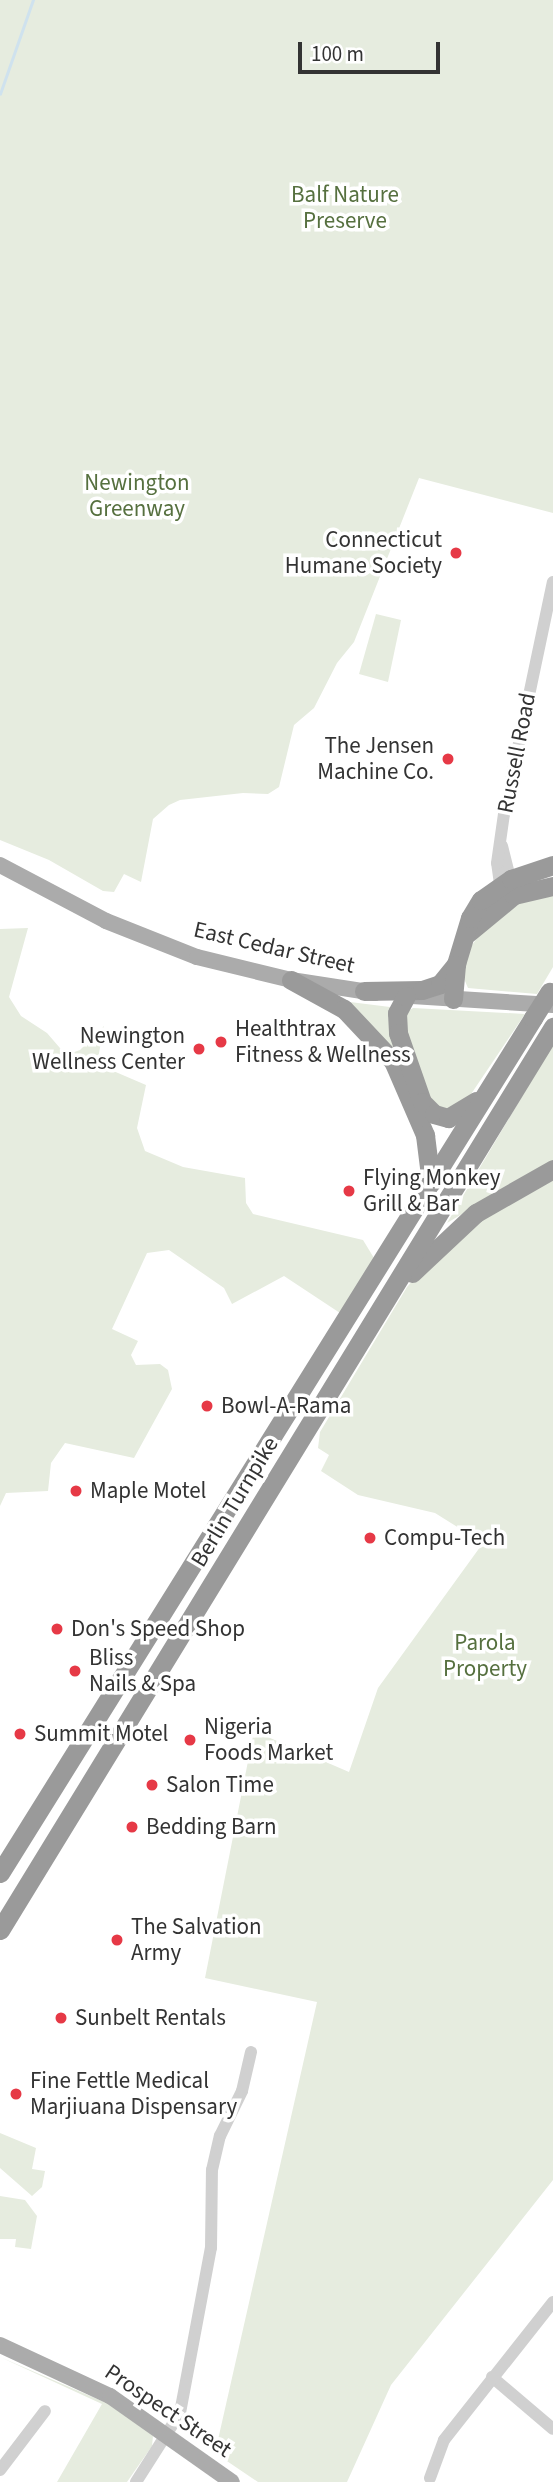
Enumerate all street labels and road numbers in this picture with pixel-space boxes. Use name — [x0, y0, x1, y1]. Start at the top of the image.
street label: Russell Road — [492, 691, 542, 815]
street label: East Cedar Street — [191, 916, 357, 980]
street label: Berlin Turnpike — [185, 1432, 285, 1572]
street label: Prospect Street — [99, 2358, 237, 2464]

